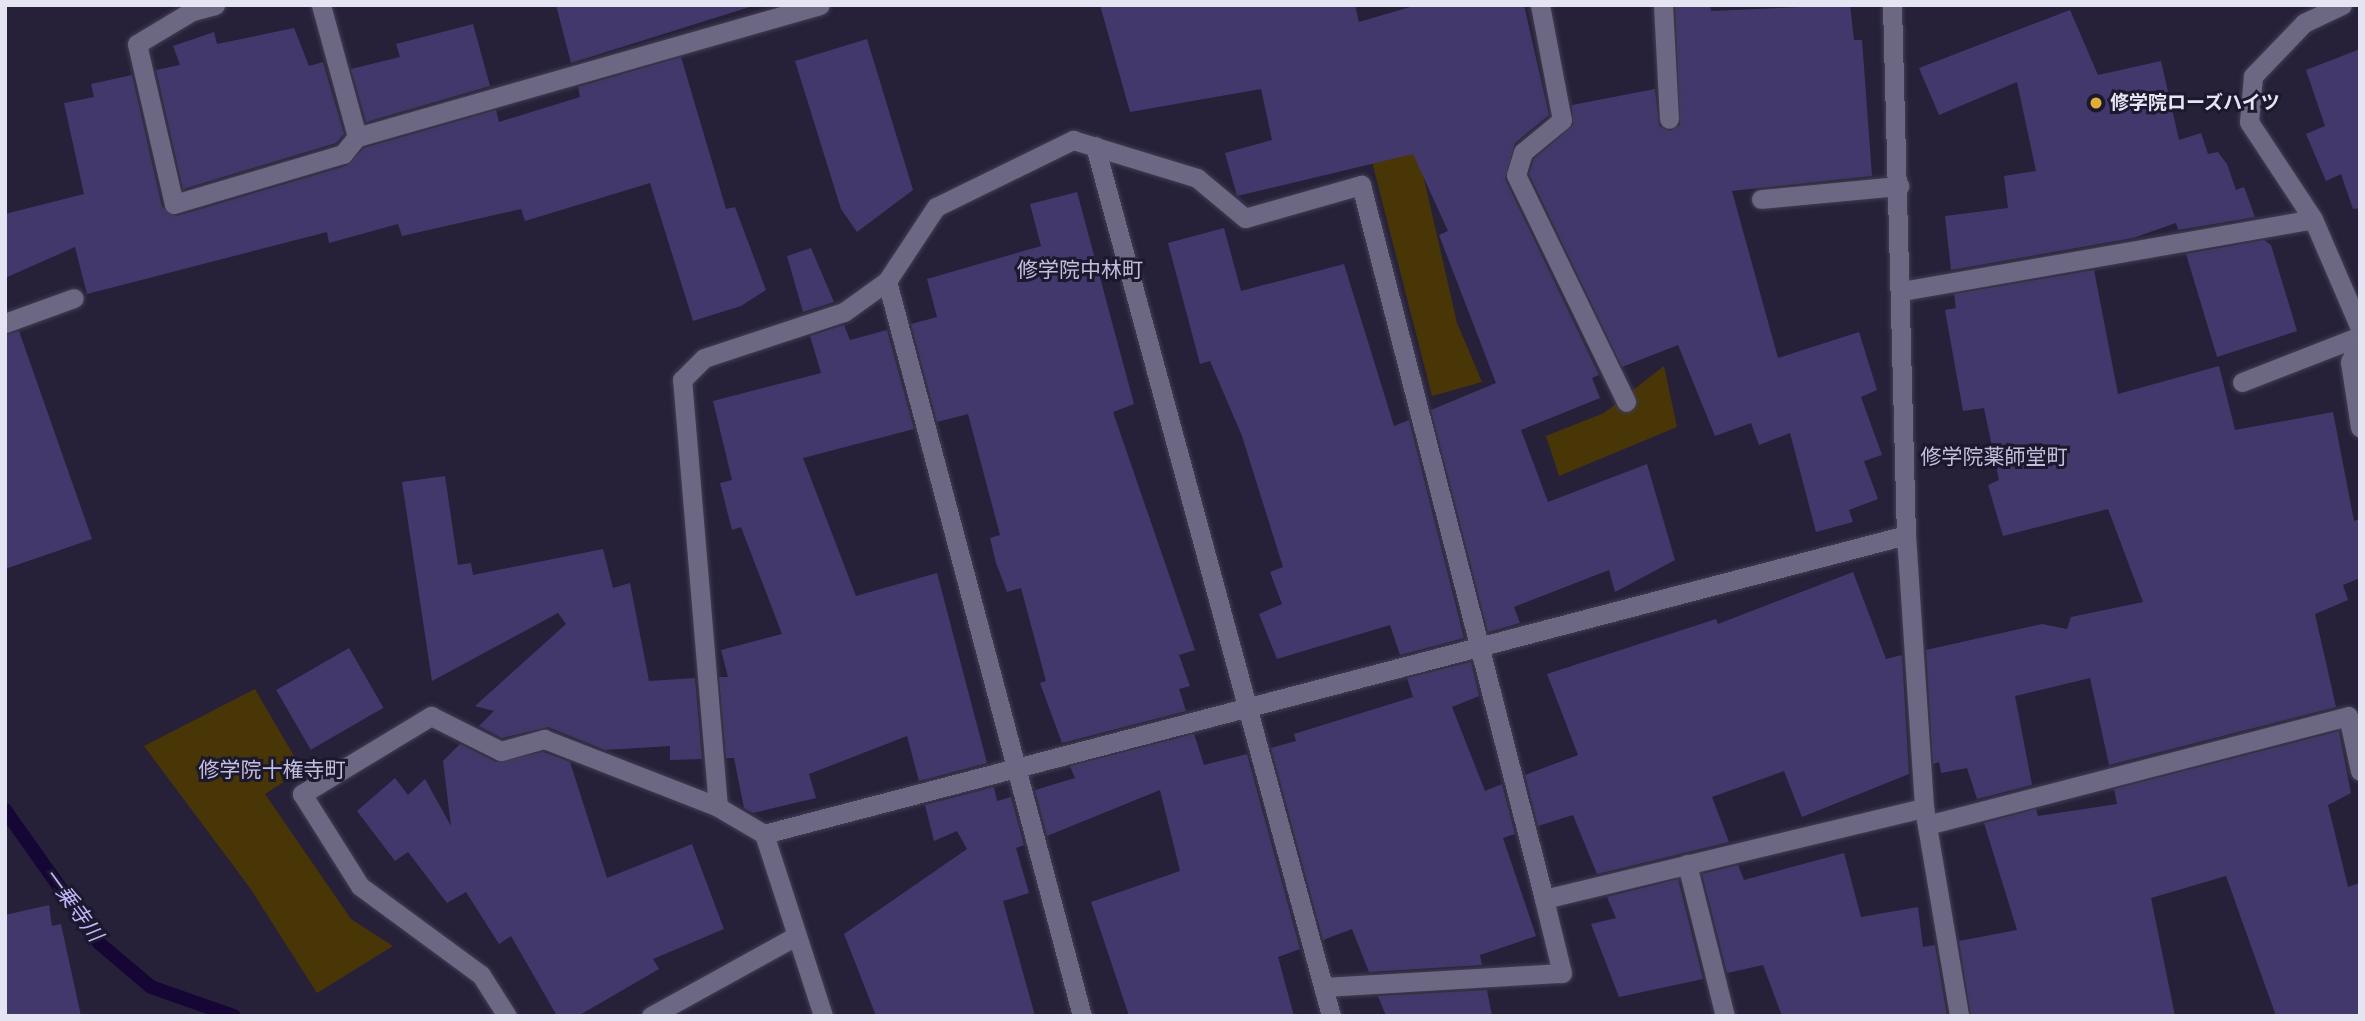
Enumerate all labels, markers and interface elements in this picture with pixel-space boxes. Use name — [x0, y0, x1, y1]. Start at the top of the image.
place label: 修学院ローズハイツ — [2110, 92, 2281, 114]
marker: 修学院ローズハイツ — [2088, 95, 2104, 111]
district label: 修学院中林町 — [1017, 257, 1143, 283]
district label: 修学院薬師堂町 — [1921, 444, 2067, 470]
district label: 修学院十権寺町 — [199, 757, 345, 783]
water label: 一乗寺川 — [38, 864, 108, 946]

